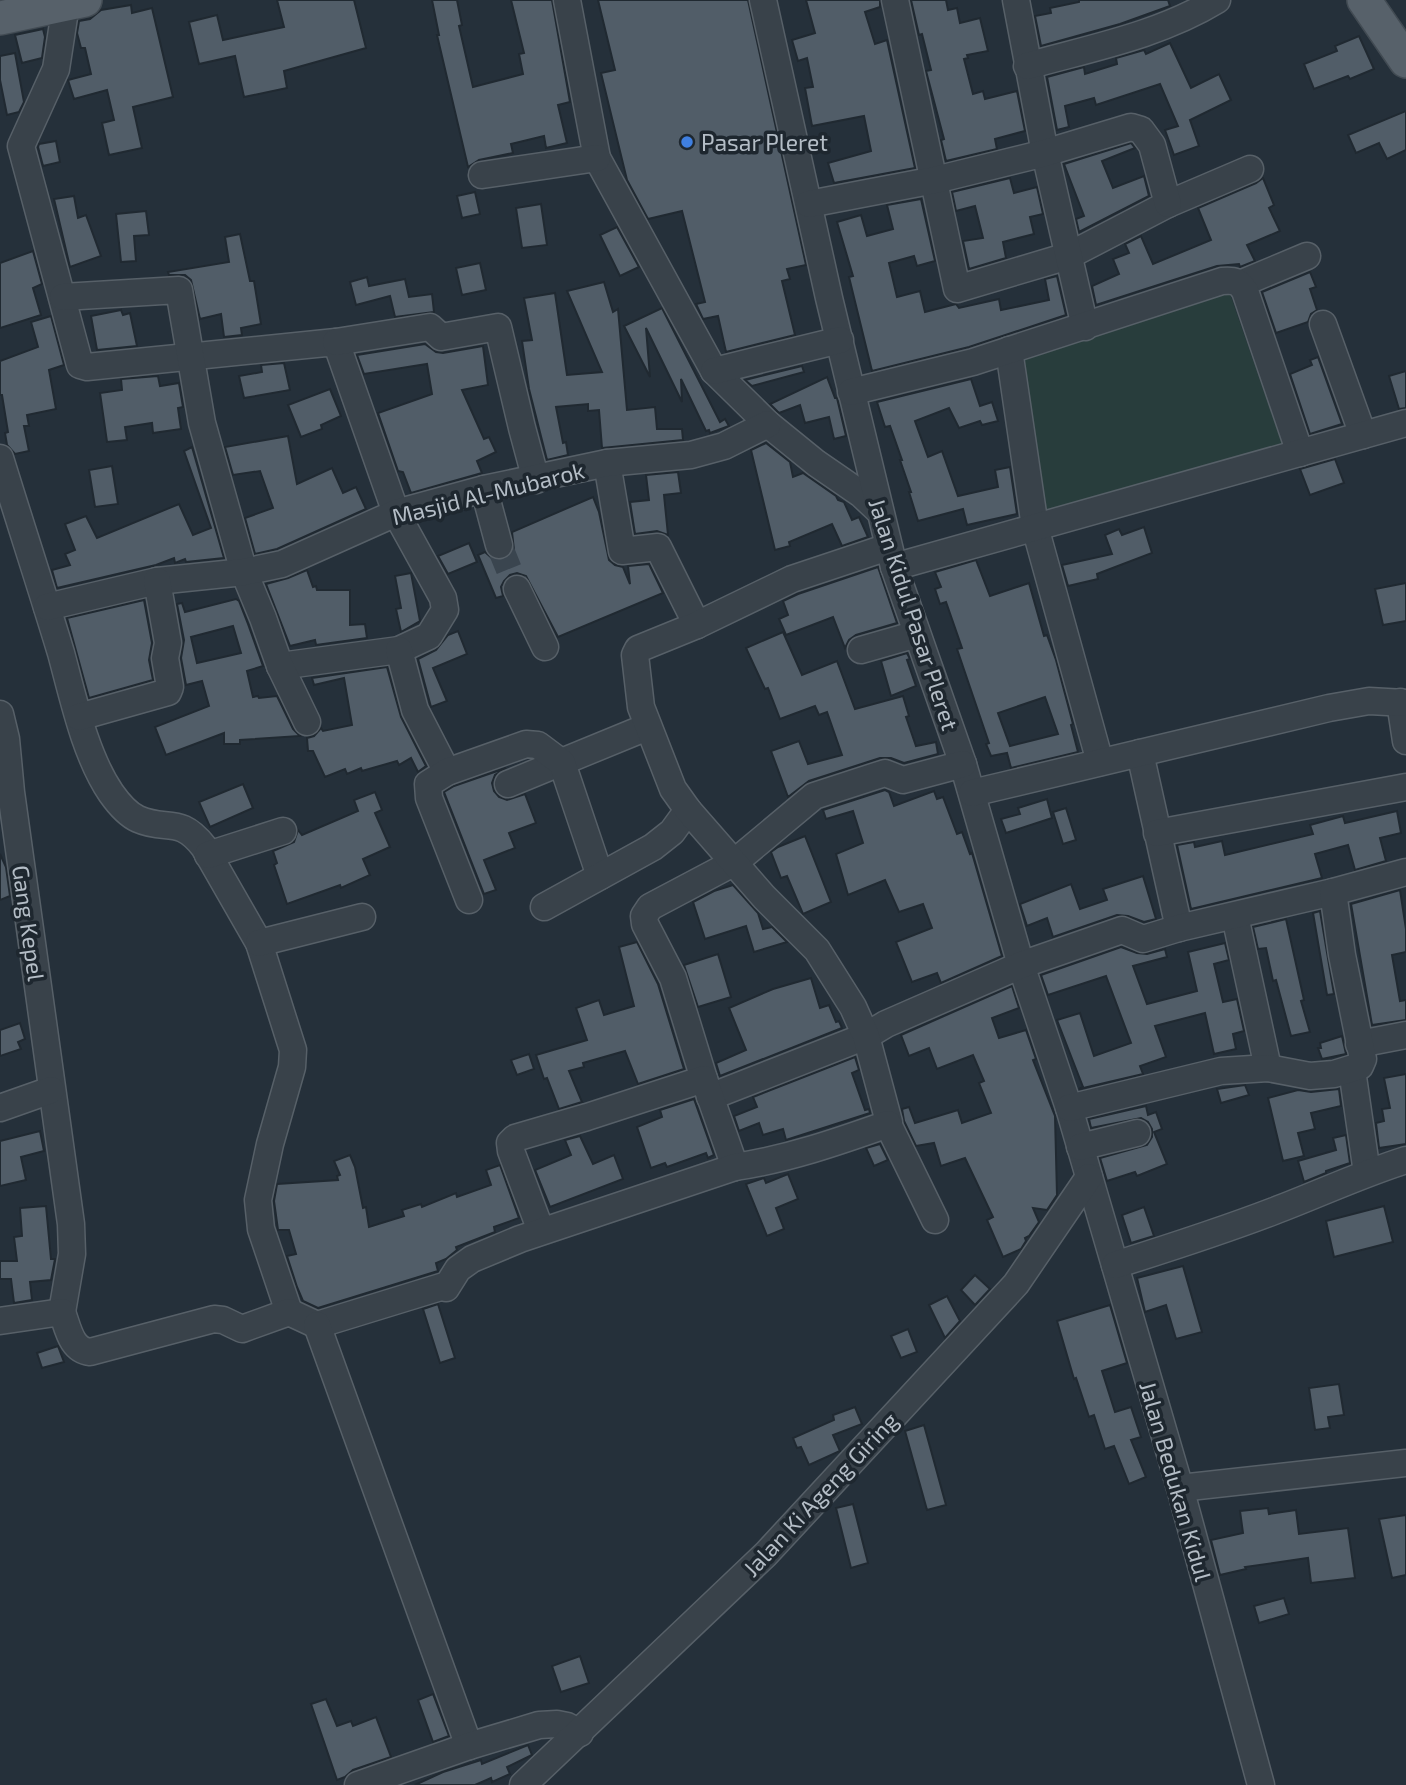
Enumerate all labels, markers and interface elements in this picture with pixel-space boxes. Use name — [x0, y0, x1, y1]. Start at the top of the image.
place label: Pasar Pleret — [701, 128, 828, 156]
marker: Pasar Pleret — [679, 134, 695, 150]
street label: Masjid Al-Mubarok — [389, 455, 587, 530]
street label: Jalan Kidul Pasar Pleret — [863, 494, 965, 734]
street label: Gang Kepel — [7, 863, 51, 983]
street label: Jalan Bedukan Kidul — [1134, 1378, 1218, 1584]
street label: Jalan Ki Ageng Giring — [737, 1406, 903, 1582]

